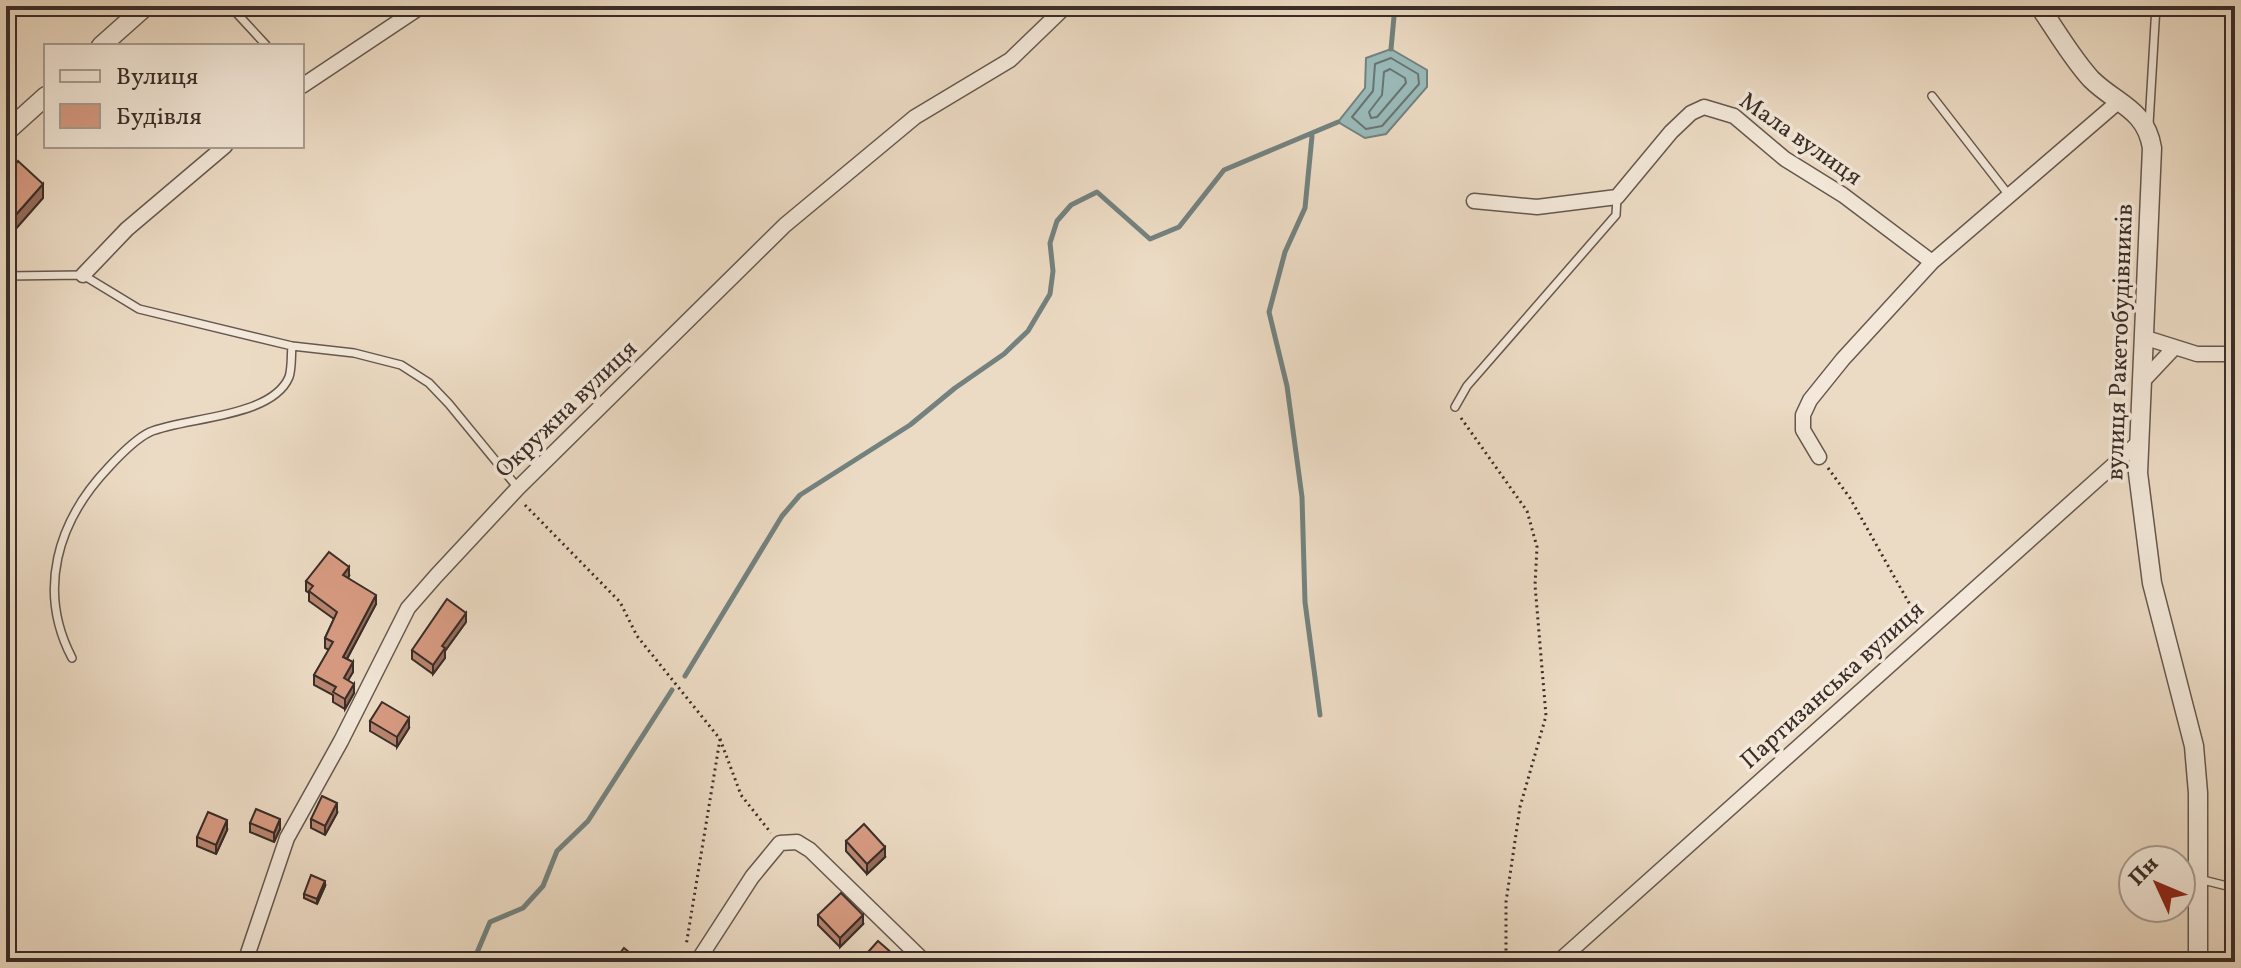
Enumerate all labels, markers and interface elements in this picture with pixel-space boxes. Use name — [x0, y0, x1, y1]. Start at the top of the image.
legend — [44, 44, 304, 148]
text: Вулиця — [116, 61, 198, 95]
street label: Мала вулиця — [1732, 85, 1868, 195]
text: Будівля — [116, 101, 202, 135]
street label: вулиця Ракетобудівників — [2099, 203, 2143, 481]
street label: Окружна вулиця — [488, 333, 646, 487]
street label: Партизанська вулиця — [1734, 594, 1932, 778]
north arrow — [2117, 844, 2197, 924]
text: Пн — [2122, 850, 2166, 894]

